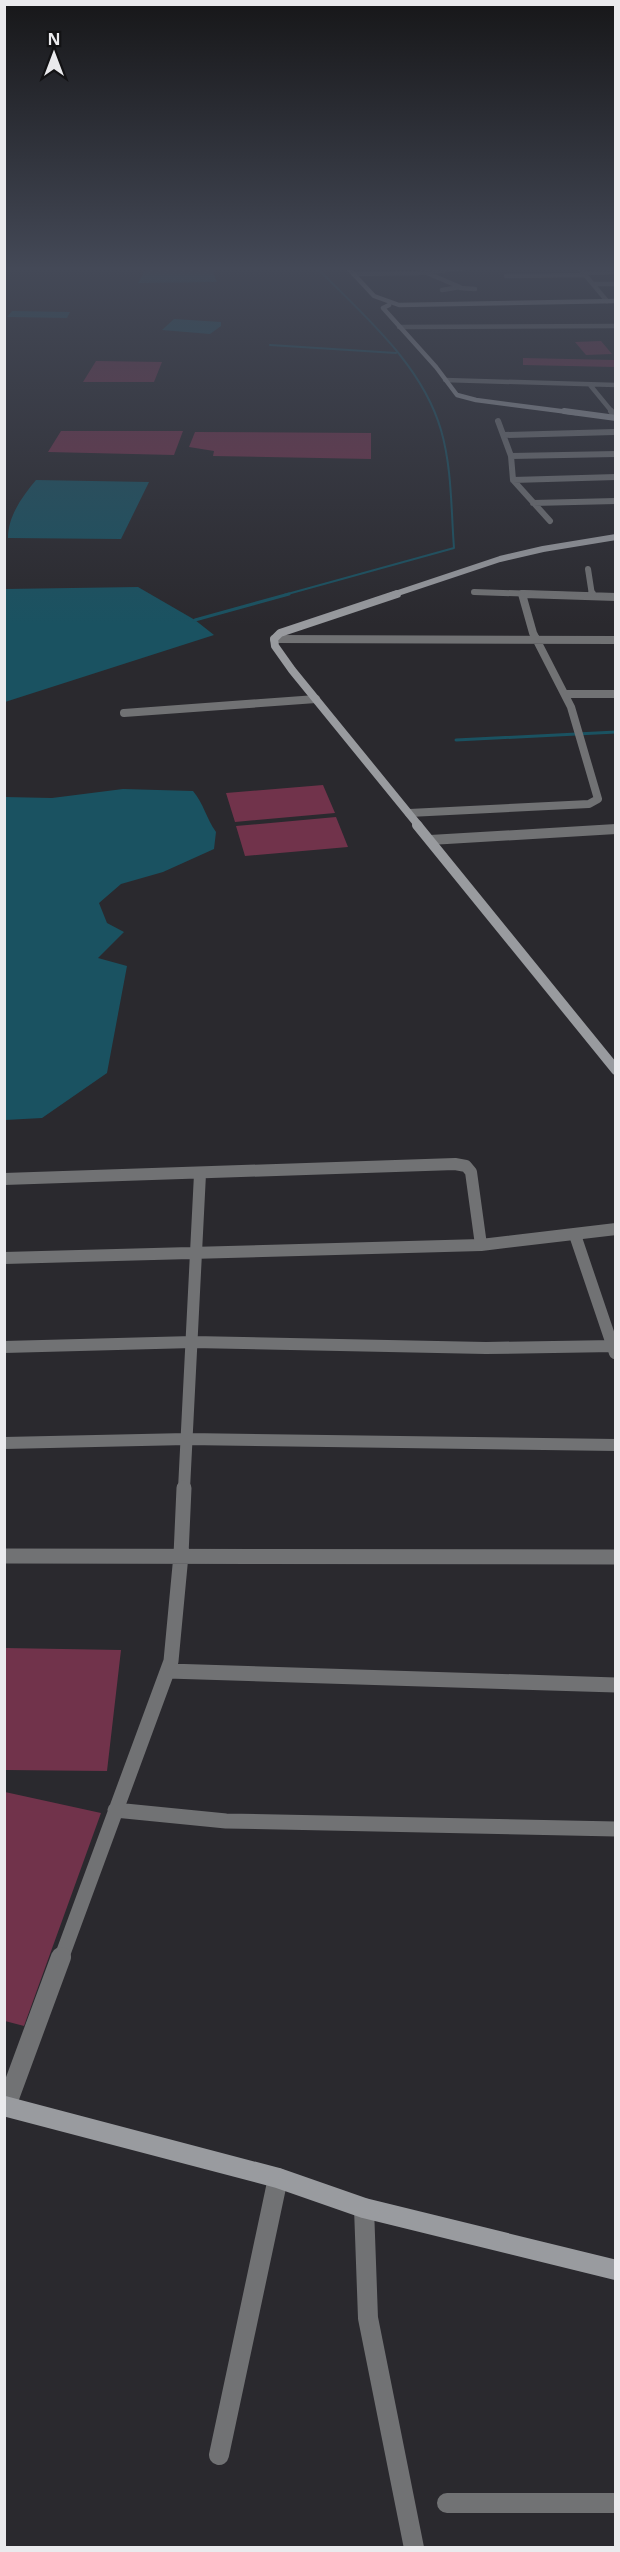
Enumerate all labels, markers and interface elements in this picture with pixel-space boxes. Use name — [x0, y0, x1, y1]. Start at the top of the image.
north arrow — [24, 24, 84, 84]
text: N — [47, 28, 61, 50]

